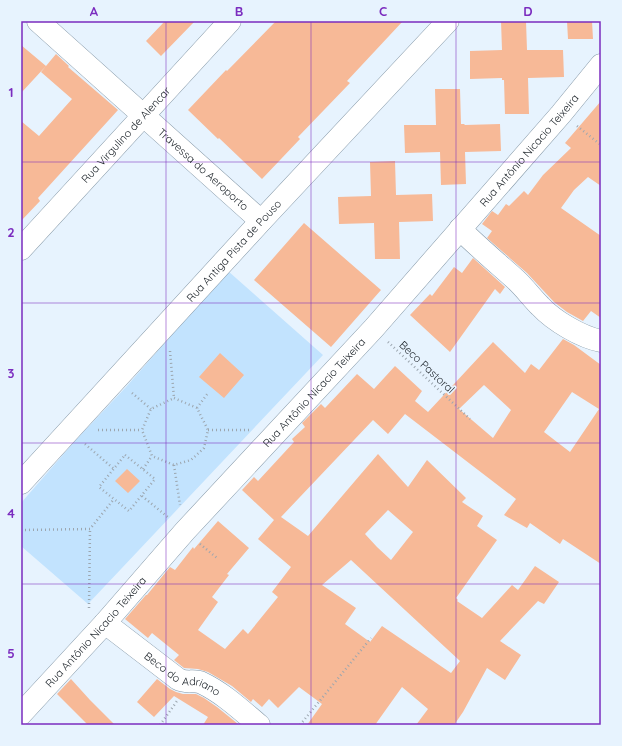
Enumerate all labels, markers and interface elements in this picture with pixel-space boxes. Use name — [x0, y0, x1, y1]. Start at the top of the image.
text: A — [90, 3, 99, 19]
text: B — [235, 3, 243, 19]
text: C — [379, 3, 387, 19]
text: D — [523, 3, 533, 19]
street label: Rua Virgulino de Alencar — [78, 83, 174, 186]
text: 1 — [8, 84, 14, 100]
street label: Rua Antônio Nicacio Teixeira — [476, 91, 582, 209]
street label: Travessa do Aeroporto — [155, 125, 252, 214]
street label: Rua Antiga Pista de Pouso — [183, 196, 285, 305]
text: 2 — [7, 224, 15, 240]
street label: Rua Antônio Nicacio Teixeira — [260, 335, 368, 450]
street label: Beco Pastoral — [396, 338, 458, 396]
text: 3 — [8, 365, 15, 381]
text: 4 — [7, 505, 15, 521]
street label: Rua Antônio Nicacio Teixeira — [42, 574, 149, 690]
text: 5 — [7, 645, 15, 661]
street label: Beco do Adriano — [142, 649, 223, 699]

